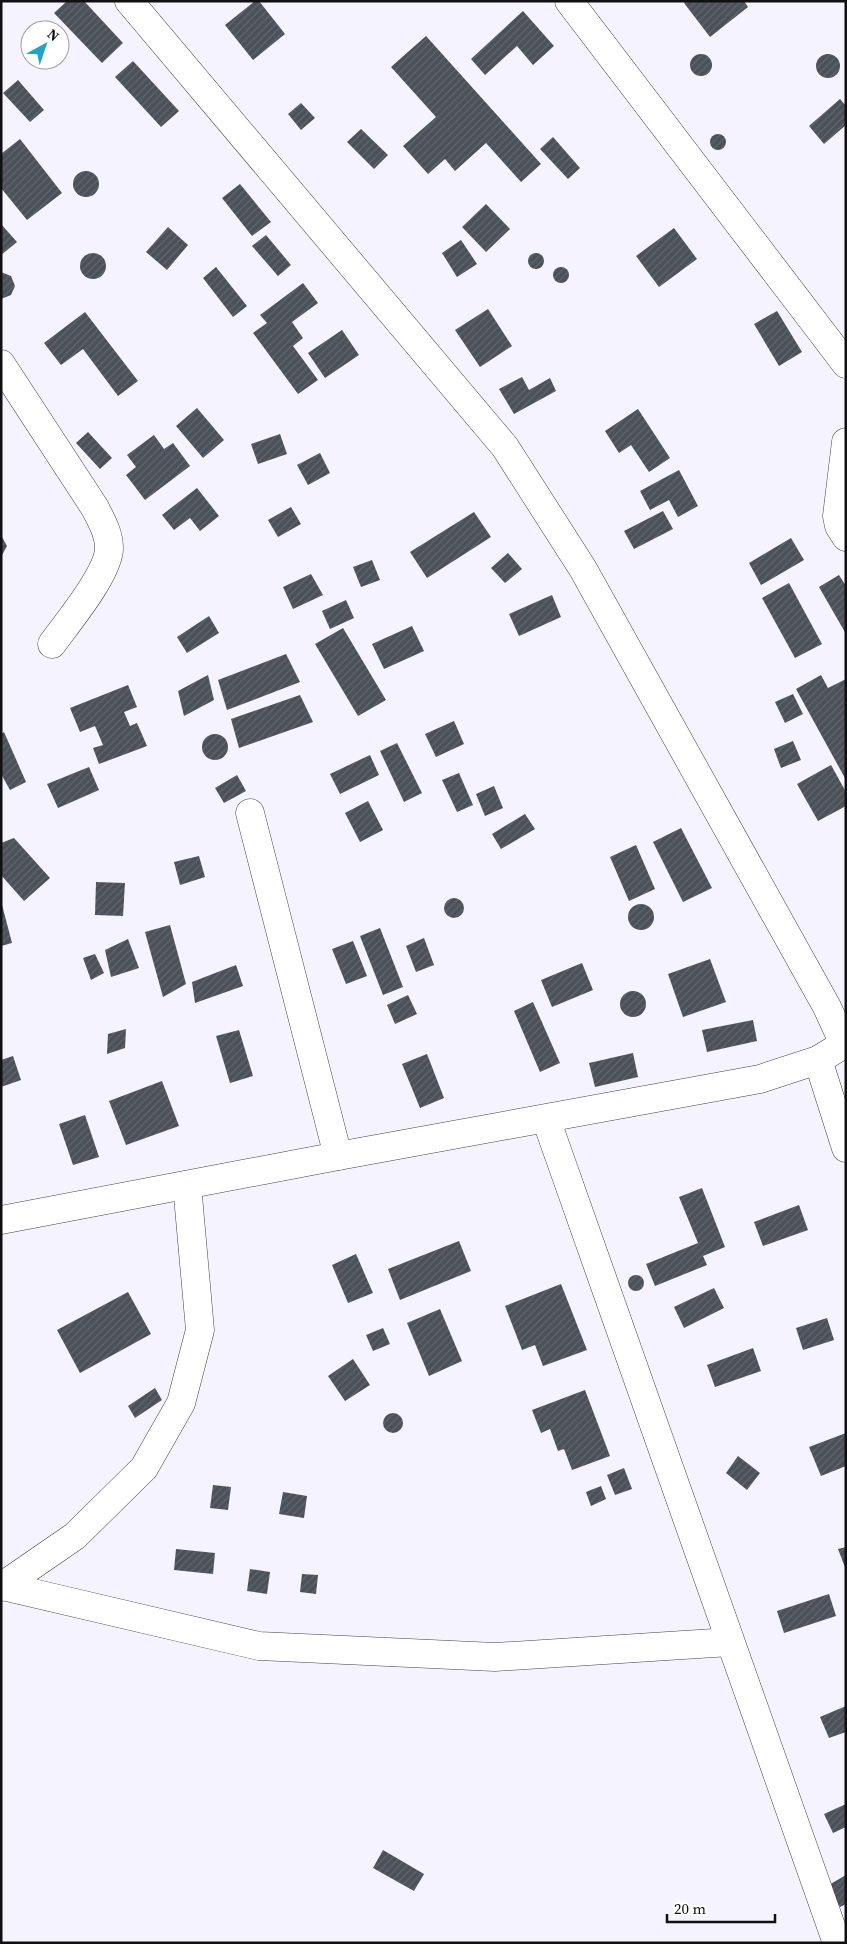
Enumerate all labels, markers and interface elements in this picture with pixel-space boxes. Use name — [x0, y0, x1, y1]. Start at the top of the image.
north arrow — [20, 20, 70, 70]
text: N — [43, 24, 64, 46]
scale bar — [667, 1892, 774, 1924]
text: 20 m — [674, 1898, 706, 1919]

